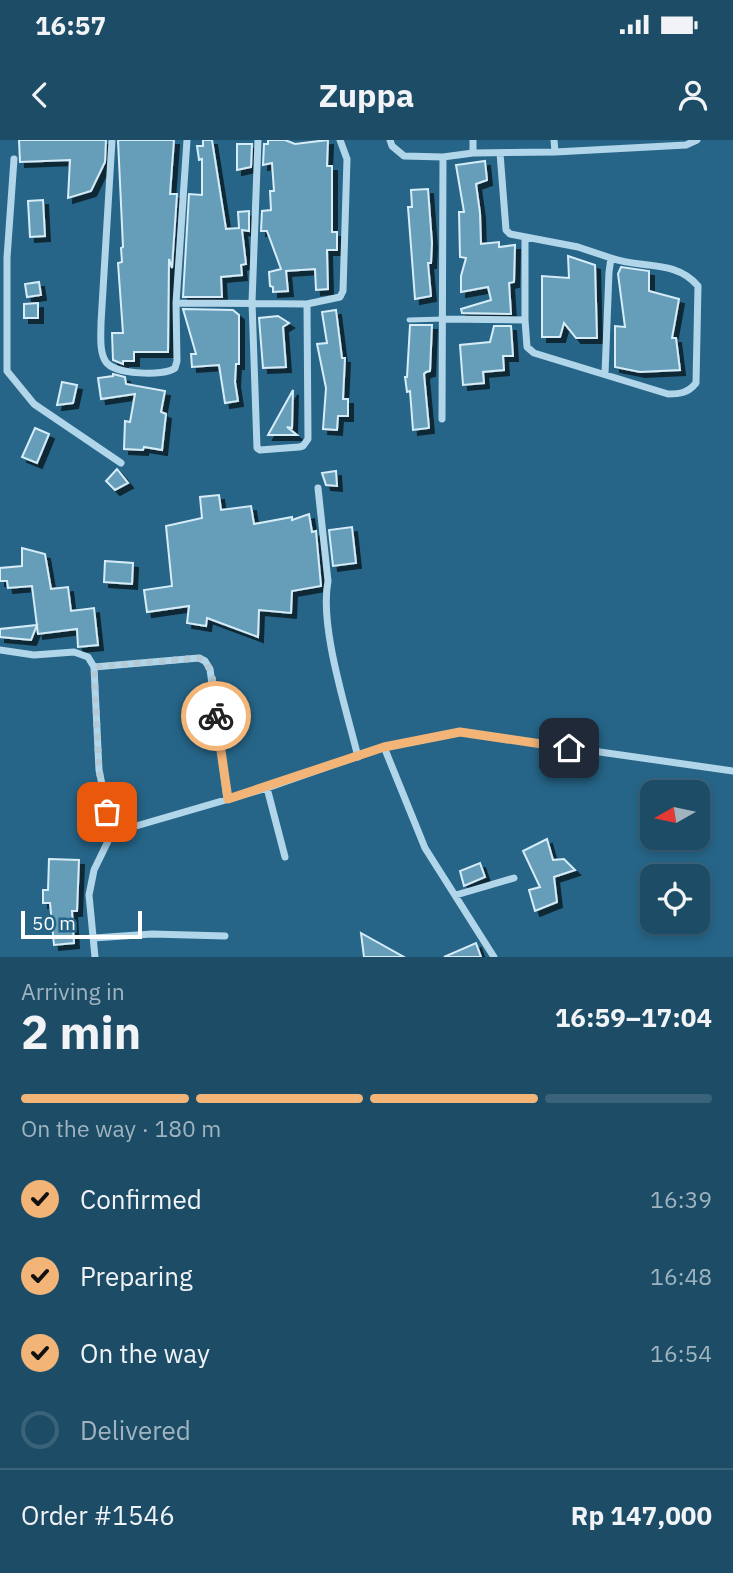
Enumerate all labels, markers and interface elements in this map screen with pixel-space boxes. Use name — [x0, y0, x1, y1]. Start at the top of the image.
text: 16:57 — [35, 8, 106, 42]
text: Zuppa — [319, 74, 414, 116]
icon: back — [21, 76, 59, 114]
icon: person — [674, 76, 712, 114]
courier — [181, 681, 251, 751]
icon: bike — [197, 697, 235, 735]
pin — [539, 718, 599, 778]
icon: home — [550, 729, 588, 767]
north arrow — [640, 780, 710, 850]
map controls — [640, 780, 710, 934]
pin — [77, 782, 137, 842]
icon: bag — [88, 793, 126, 831]
button: locate — [640, 864, 710, 934]
scale bar — [21, 908, 142, 940]
text: 50 m — [32, 911, 76, 935]
text: Arriving in — [21, 976, 125, 1006]
text: 16:59–17:04 — [555, 1000, 712, 1034]
text: 2 min — [21, 1002, 141, 1062]
text: On the way · 180 m — [21, 1113, 221, 1143]
icon: check — [21, 1180, 59, 1218]
text: Confirmed — [80, 1182, 202, 1216]
text: 16:39 — [650, 1184, 712, 1214]
icon: check — [21, 1257, 59, 1295]
text: Preparing — [80, 1259, 193, 1293]
text: 16:48 — [650, 1261, 712, 1291]
icon: check — [21, 1334, 59, 1372]
text: On the way — [80, 1336, 210, 1370]
text: 16:54 — [650, 1338, 712, 1368]
text: Delivered — [80, 1413, 191, 1447]
text: Order #1546 — [21, 1498, 175, 1532]
text: Rp 147,000 — [571, 1498, 712, 1532]

